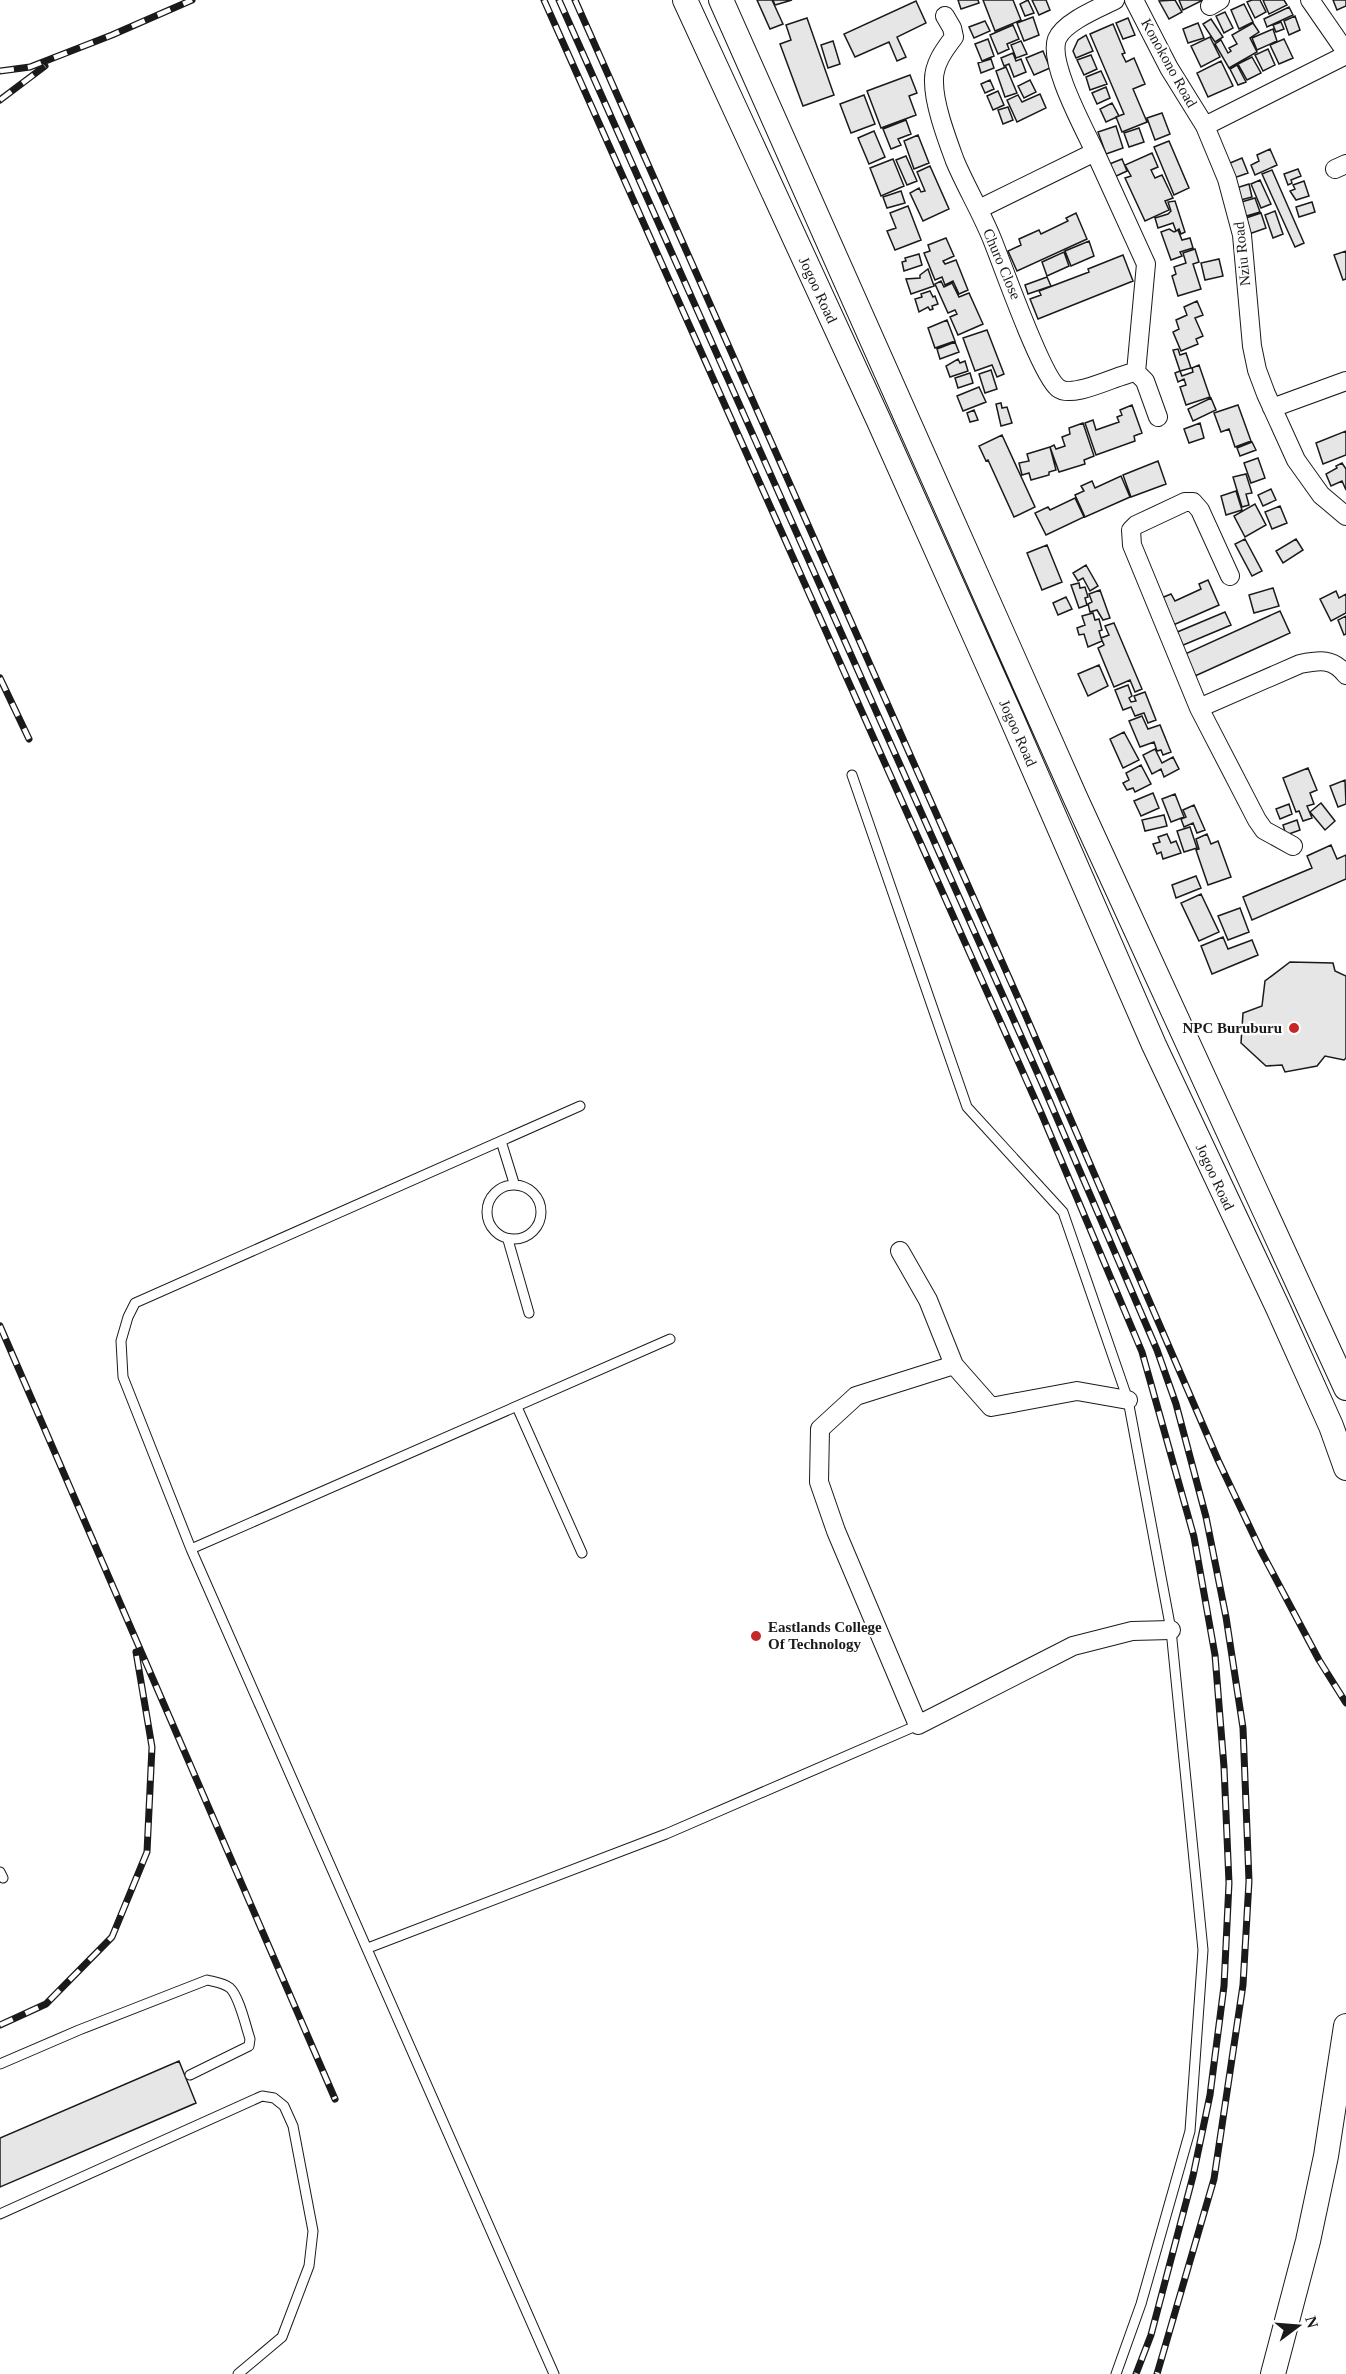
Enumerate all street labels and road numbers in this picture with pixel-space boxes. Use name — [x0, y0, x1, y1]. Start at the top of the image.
street label: Konokono Road — [1138, 16, 1200, 110]
street label: Nziu Road — [1231, 221, 1253, 287]
street label: Churo Close — [980, 226, 1024, 302]
street label: Jogoo Road — [796, 254, 841, 326]
street label: Jogoo Road — [996, 697, 1040, 769]
street label: Jogoo Road — [1193, 1141, 1238, 1213]

